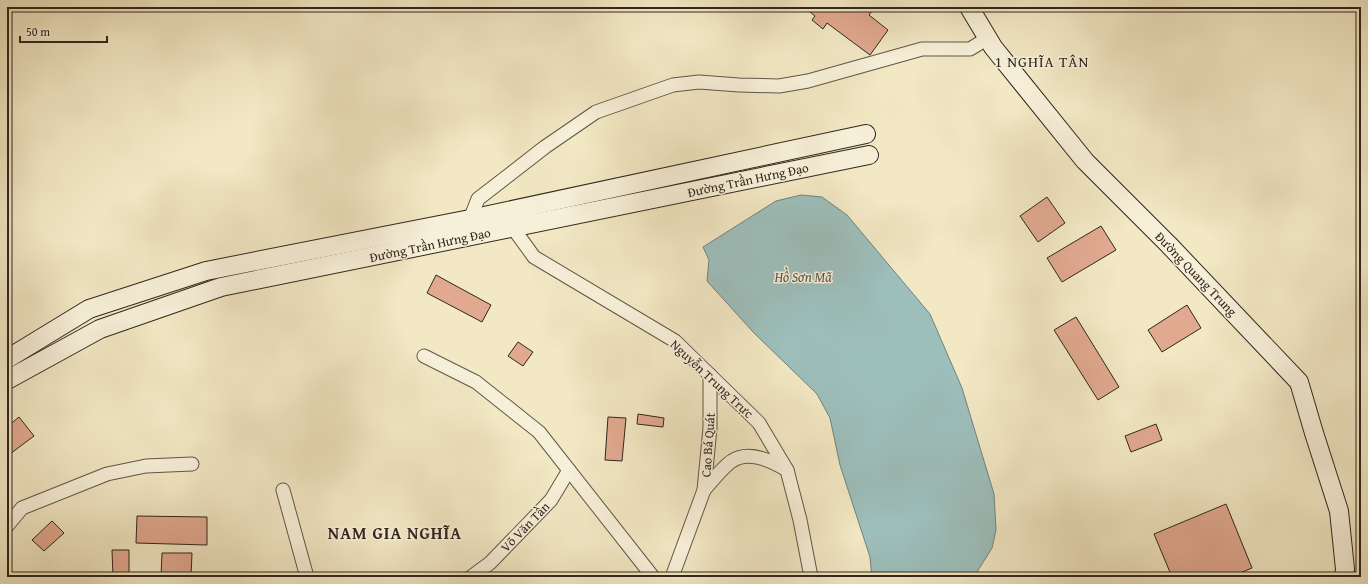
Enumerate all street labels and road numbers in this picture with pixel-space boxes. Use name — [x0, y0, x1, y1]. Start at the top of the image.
street label: Đường Trần Hưng Đạo — [686, 158, 811, 202]
street label: Đường Trần Hưng Đạo — [368, 223, 493, 267]
street label: Đường Quang Trung — [1151, 227, 1242, 321]
street label: Nguyễn Trung Trực — [666, 335, 758, 423]
street label: Cao Bá Quát — [696, 412, 720, 478]
street label: Võ Văn Tần — [496, 497, 554, 556]

